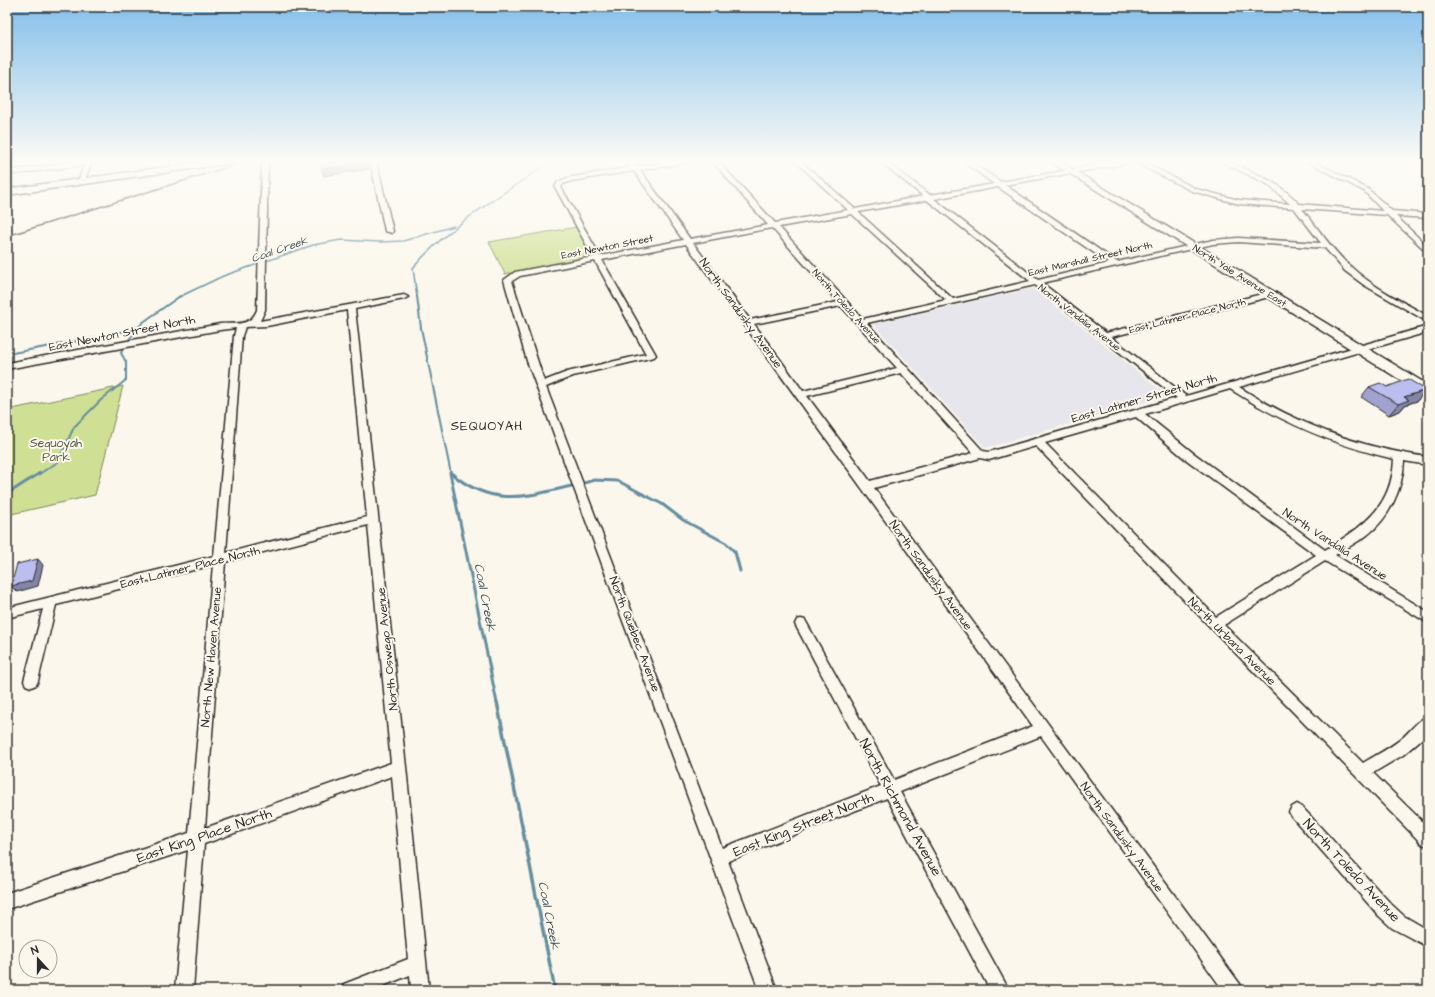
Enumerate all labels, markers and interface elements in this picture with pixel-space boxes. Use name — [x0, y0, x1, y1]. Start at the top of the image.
street label: East Newton Street — [560, 231, 654, 263]
water label: Coal Creek — [249, 233, 309, 266]
street label: East Marshall Street North — [1027, 238, 1153, 280]
street label: North Yale Avenue East — [1190, 241, 1289, 311]
street label: North Sandusky Avenue — [694, 255, 787, 373]
street label: North Toledo Avenue — [809, 266, 884, 348]
street label: North Vandalia Avenue — [1035, 281, 1124, 355]
street label: East Latimer Place North — [1128, 295, 1247, 337]
street label: East Newton Street North — [48, 311, 197, 356]
street label: East Latimer Street North — [1069, 370, 1219, 427]
district label: SEQUOYAH — [451, 417, 523, 435]
park label: Sequoyah Park — [30, 435, 82, 466]
street label: North Vandalia Avenue — [1279, 504, 1391, 585]
street label: North Sandusky Avenue — [884, 517, 977, 635]
street label: East Latimer Place North — [118, 542, 262, 593]
water label: Coal Creek — [470, 562, 501, 634]
street label: North Quebec Avenue — [605, 574, 665, 695]
street label: North New Haven Avenue — [197, 586, 226, 728]
street label: North Oswego Avenue — [373, 586, 403, 711]
street label: North Urbana Avenue — [1184, 593, 1280, 690]
street label: North Richmond Avenue — [854, 735, 947, 880]
street label: North Sandusky Avenue — [1075, 779, 1168, 897]
street label: East King Street North — [730, 788, 877, 862]
street label: East King Place North — [134, 803, 274, 868]
street label: North Toledo Avenue — [1298, 814, 1405, 927]
water label: Coal Creek — [534, 880, 565, 952]
north arrow — [18, 939, 58, 979]
text: N — [29, 942, 41, 958]

